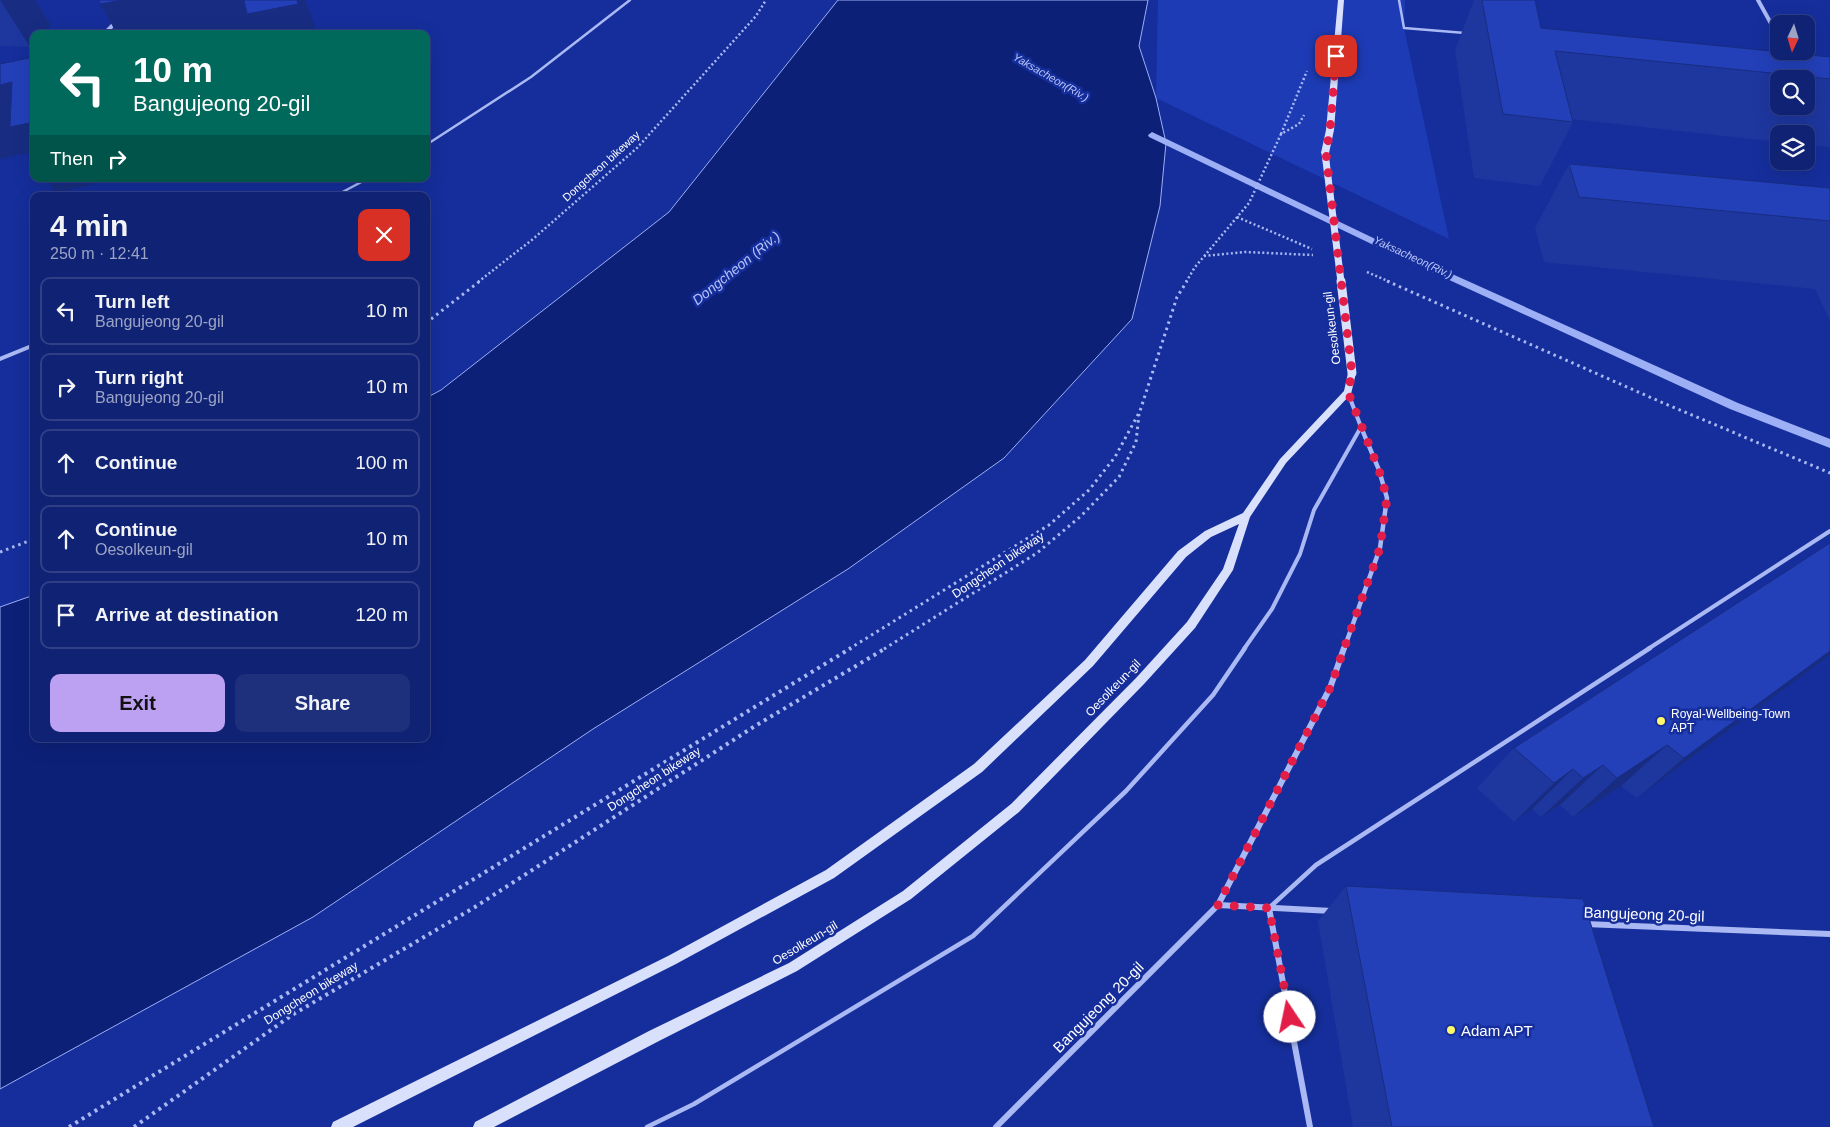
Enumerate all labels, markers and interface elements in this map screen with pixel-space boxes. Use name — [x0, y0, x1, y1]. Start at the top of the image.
north arrow — [1770, 15, 1815, 60]
map controls — [1770, 15, 1815, 170]
pin — [1315, 35, 1357, 77]
icon: arrive — [1322, 42, 1350, 70]
icon: left — [50, 50, 115, 115]
text: 10 m — [133, 50, 213, 89]
water label: Yaksacheon(Riv.) — [1011, 51, 1091, 104]
button: search — [1770, 70, 1815, 115]
text: Bangujeong 20-gil — [133, 91, 310, 116]
button: layers — [1770, 125, 1815, 170]
street label: Dongcheon bikeway — [560, 128, 642, 204]
icon: right — [103, 145, 131, 173]
text: Then — [50, 148, 93, 169]
text: 4 min — [50, 209, 128, 242]
button: close — [358, 209, 410, 261]
water label: Dongcheon (Riv.) — [689, 228, 783, 308]
water label: Yaksacheon(Riv.) — [1372, 234, 1454, 281]
text: 250 m · 12:41 — [50, 245, 149, 262]
text: Turn left — [95, 291, 170, 312]
street label: Oesolkeun-gil — [1321, 291, 1343, 365]
icon: left — [52, 297, 80, 325]
text: 10 m — [366, 300, 408, 321]
text: Bangujeong 20-gil — [95, 313, 224, 330]
text: Turn right — [95, 367, 183, 388]
icon: right — [52, 373, 80, 401]
text: 10 m — [366, 376, 408, 397]
text: Bangujeong 20-gil — [95, 389, 224, 406]
icon: ahead — [52, 449, 80, 477]
text: Continue — [95, 452, 177, 473]
text: 100 m — [355, 452, 408, 473]
text: Continue — [95, 519, 177, 540]
icon: ahead — [52, 525, 80, 553]
text: 10 m — [366, 528, 408, 549]
street label: Dongcheon bikeway — [949, 529, 1047, 601]
text: Oesolkeun-gil — [95, 541, 193, 558]
icon: arrive — [52, 601, 80, 629]
text: Arrive at destination — [95, 604, 279, 625]
text: 120 m — [355, 604, 408, 625]
street label: Oesolkeun-gil — [1082, 657, 1144, 719]
button: Exit — [50, 674, 225, 732]
button: Share — [235, 674, 410, 732]
place label: Royal-Wellbeing-Town APT — [1671, 707, 1790, 735]
marker: Royal-Wellbeing-Town APT — [1655, 715, 1667, 727]
street label: Dongcheon bikeway — [605, 744, 703, 814]
street label: Bangujeong 20-gil — [1583, 903, 1705, 925]
street label: Oesolkeun-gil — [770, 918, 840, 968]
street label: Dongcheon bikeway — [261, 958, 361, 1028]
street label: Bangujeong 20-gil — [1049, 958, 1147, 1056]
position arrow — [1263, 990, 1315, 1042]
place label: Adam APT — [1461, 1022, 1533, 1039]
marker: Adam APT — [1445, 1024, 1457, 1036]

